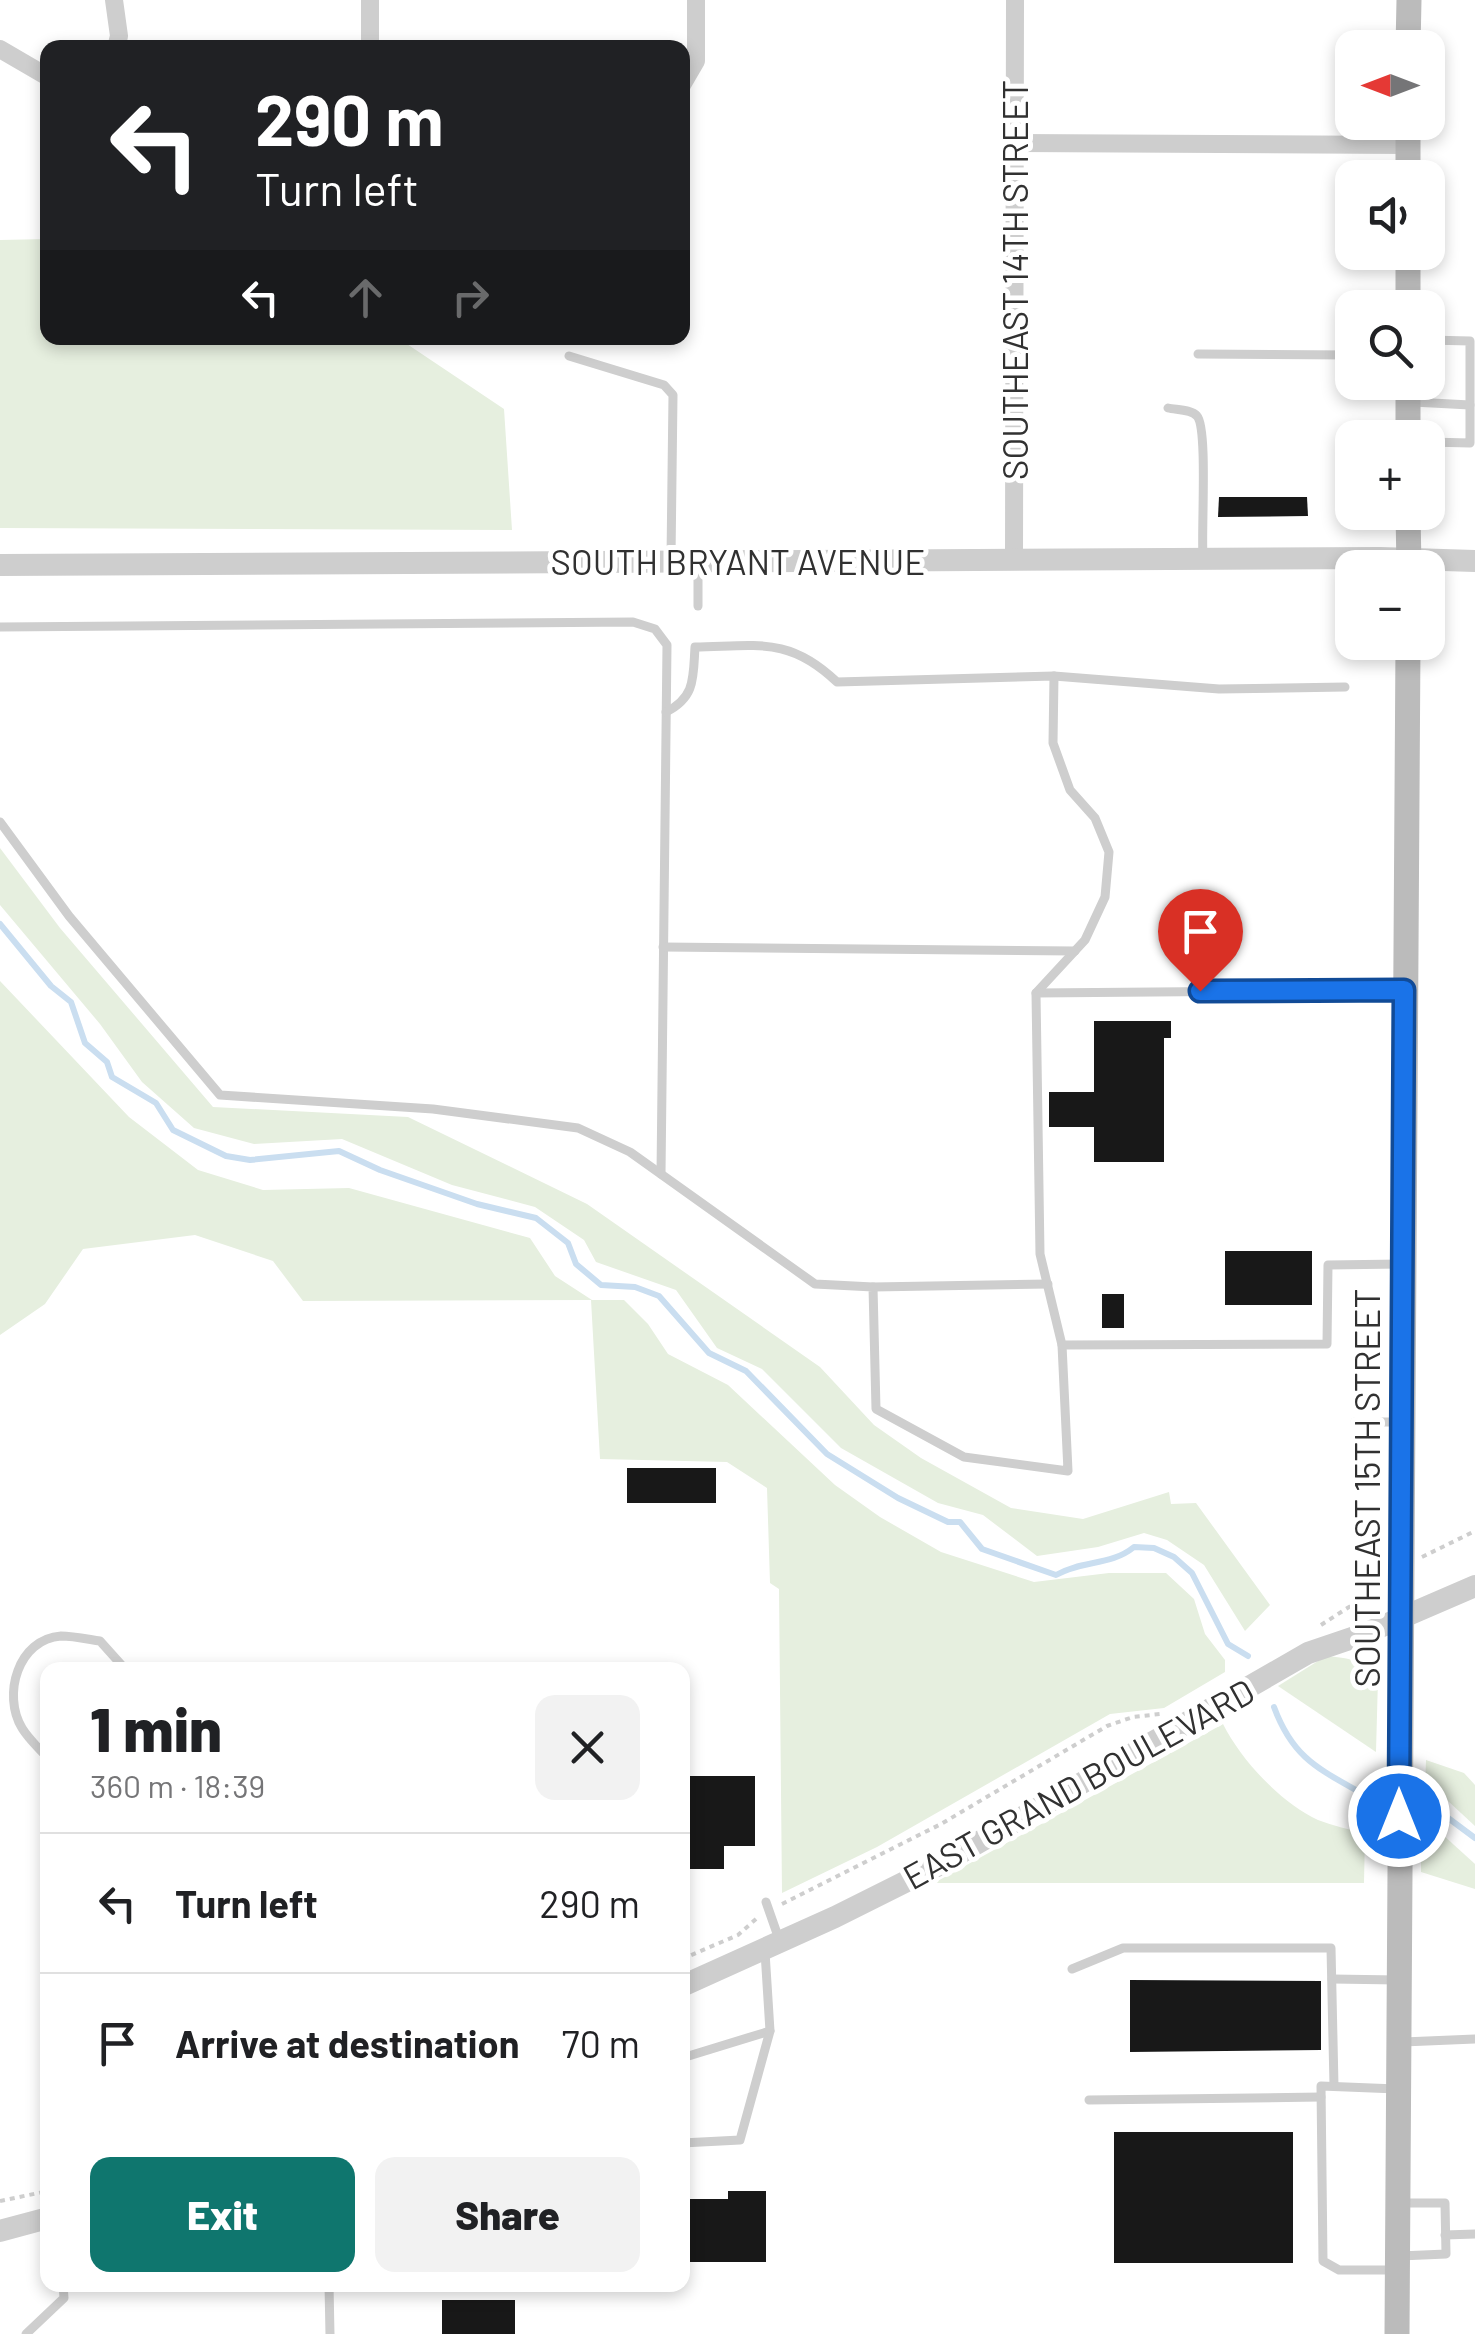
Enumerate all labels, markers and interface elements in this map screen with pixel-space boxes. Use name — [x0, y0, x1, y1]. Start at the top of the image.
north arrow — [1335, 30, 1445, 140]
map controls — [1335, 30, 1445, 660]
text: 290 m — [255, 76, 444, 160]
icon: left — [90, 80, 220, 210]
street label: SOUTHEAST 14TH STREET — [993, 80, 1035, 480]
button: sound — [1335, 160, 1445, 270]
text: Turn left — [255, 161, 419, 215]
icon: left — [233, 270, 288, 325]
icon: ahead — [338, 270, 393, 325]
icon: right — [443, 270, 498, 325]
button: search — [1335, 290, 1445, 400]
button: + — [1335, 420, 1445, 530]
street label: SOUTH BRYANT AVENUE — [551, 540, 925, 582]
button: − — [1335, 550, 1445, 660]
pin — [1158, 889, 1243, 992]
icon: arrive — [1173, 904, 1228, 959]
street label: SOUTHEAST 15TH STREET — [1345, 1289, 1387, 1687]
street label: EAST GRAND BOULEVARD — [895, 1669, 1261, 1897]
text: 1 min — [90, 1692, 222, 1764]
button: close — [535, 1695, 640, 1800]
position arrow — [1347, 1764, 1451, 1868]
text: 360 m · 18:39 — [90, 1766, 265, 1804]
icon: left — [90, 1876, 145, 1931]
text: Turn left — [175, 1880, 318, 1926]
text: 290 m — [539, 1880, 640, 1926]
icon: arrive — [90, 2016, 145, 2071]
text: Arrive at destination — [175, 2020, 520, 2066]
text: 70 m — [562, 2020, 640, 2066]
button: Exit — [90, 2157, 355, 2272]
button: Share — [375, 2157, 640, 2272]

